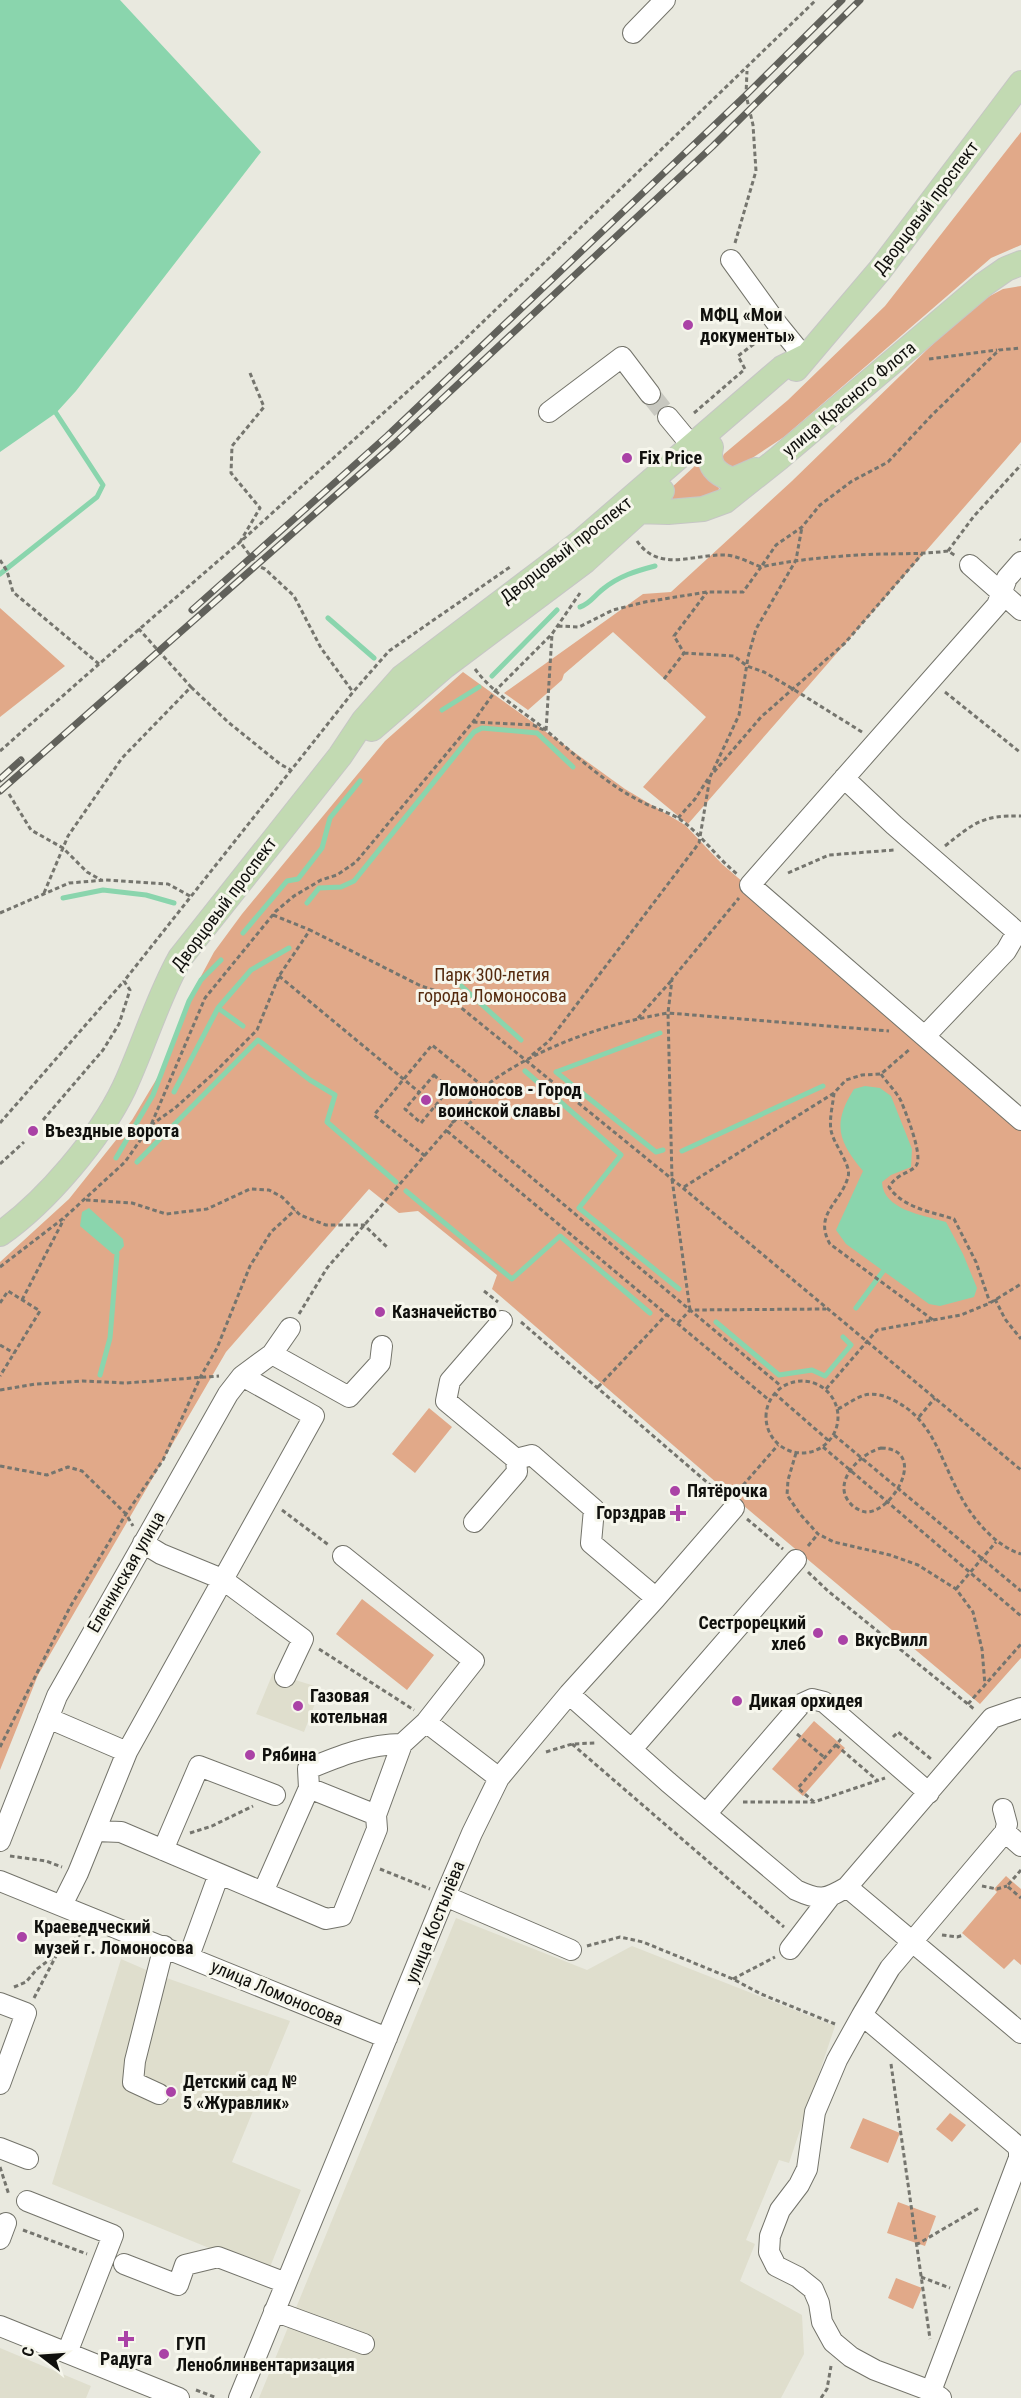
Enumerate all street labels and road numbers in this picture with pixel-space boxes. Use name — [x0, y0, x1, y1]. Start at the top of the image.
street label: Дворцовый проспект — [869, 137, 983, 278]
street label: улица Красного Флота — [778, 337, 920, 461]
street label: Дворцовый проспект — [496, 491, 636, 608]
street label: Дворцовый проспект — [167, 833, 281, 974]
street label: Еленинская улица — [82, 1508, 169, 1636]
street label: улица Костылёва — [400, 1858, 469, 1986]
street label: улица Ломоносова — [208, 1955, 347, 2030]

